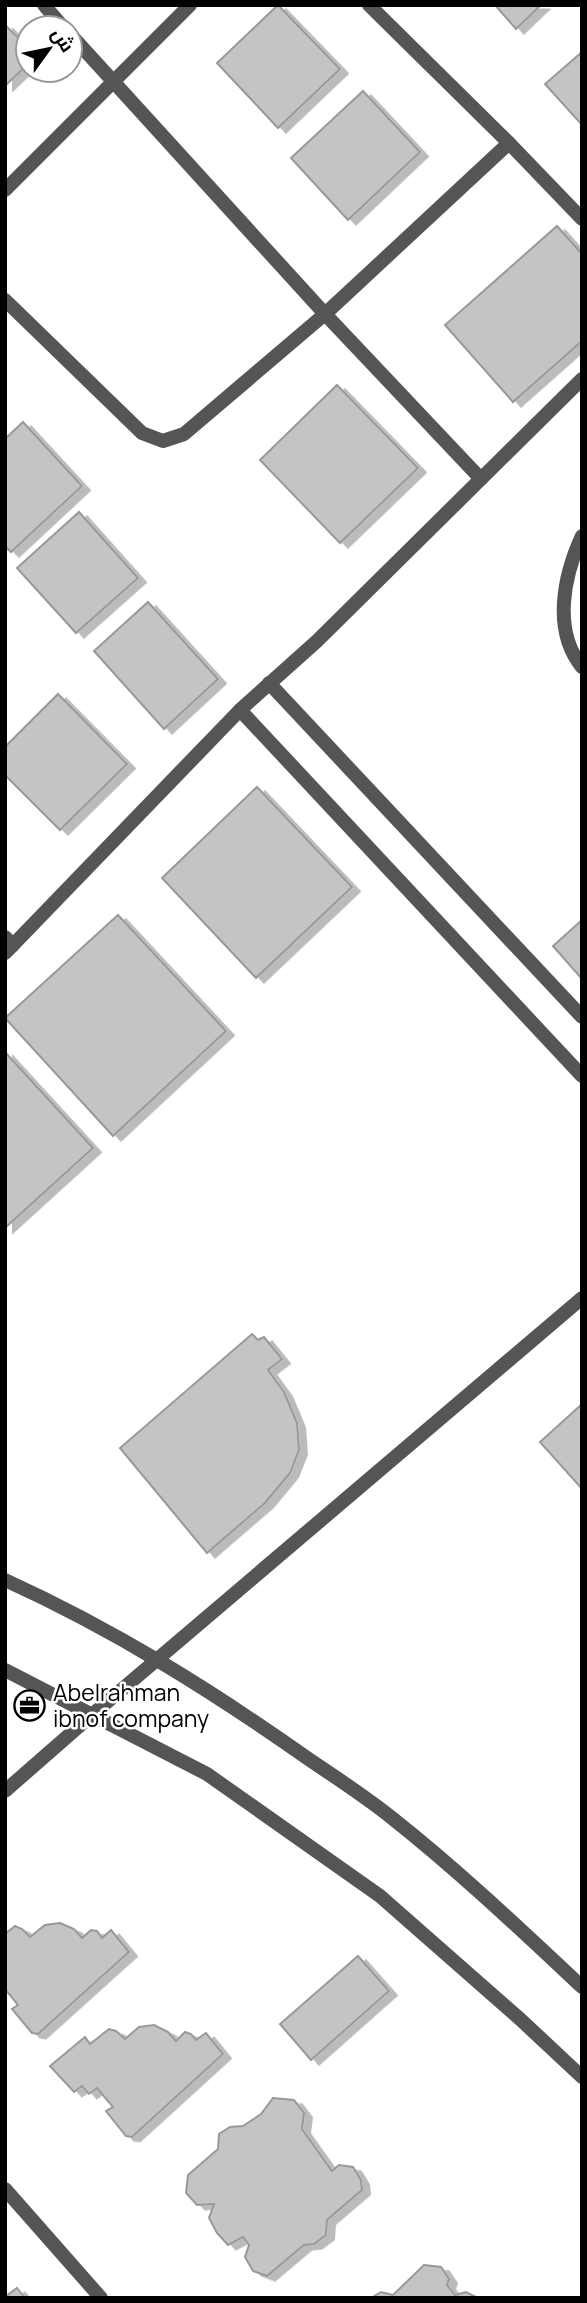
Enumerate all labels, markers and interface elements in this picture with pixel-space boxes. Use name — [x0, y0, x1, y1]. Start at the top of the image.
north arrow — [14, 14, 84, 84]
text: ش — [46, 22, 81, 57]
place label: Abelrahman ibnof company — [53, 1676, 209, 1734]
office icon: Abelrahman ibnof company — [13, 1689, 47, 1723]

